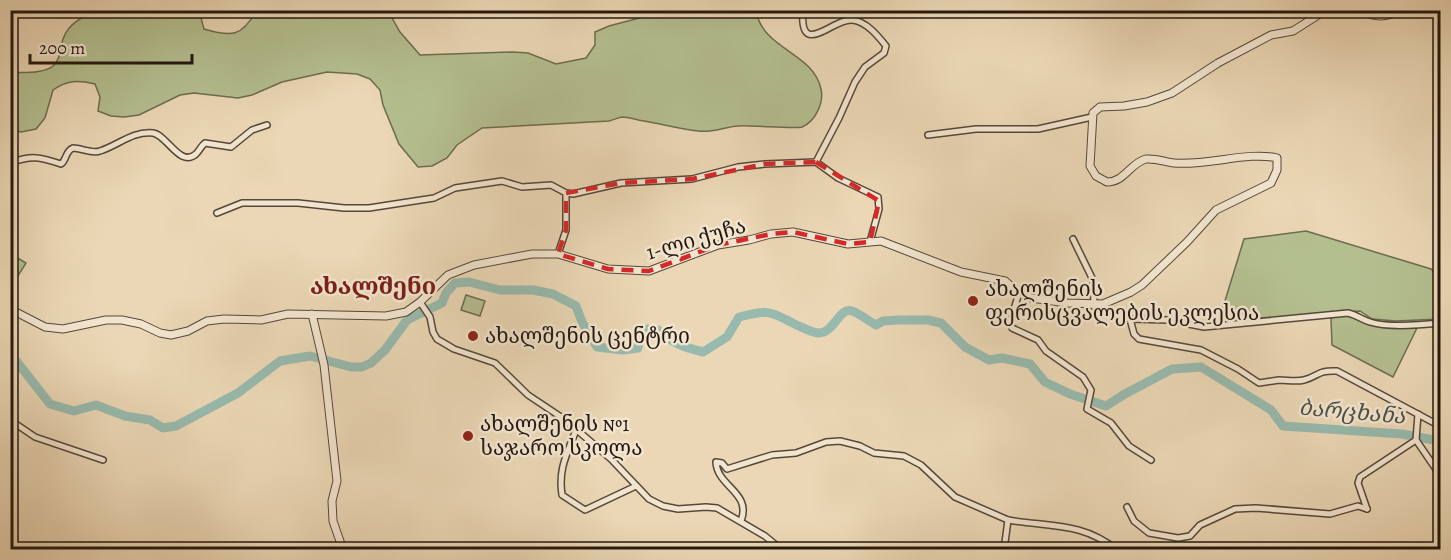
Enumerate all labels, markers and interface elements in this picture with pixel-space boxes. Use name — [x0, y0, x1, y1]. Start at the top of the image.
scale bar — [30, 27, 192, 65]
text: 200 m — [39, 36, 85, 60]
street label: 1-ლი ქუჩა — [643, 211, 749, 267]
district label: ახალშენი — [310, 270, 436, 302]
place label: ახალშენის ფერისცვალების ეკლესია — [985, 275, 1259, 327]
marker: ახალშენის ფერისცვალების ეკლესია — [966, 294, 980, 308]
place label: ახალშენის ცენტრი — [485, 322, 690, 350]
marker: ახალშენის ცენტრი — [466, 329, 480, 343]
water label: ბარცხანა — [1298, 392, 1407, 432]
place label: ახალშენის №1 საჯარო სკოლა — [480, 410, 642, 462]
marker: ახალშენის №1 საჯარო სკოლა — [461, 429, 475, 443]

